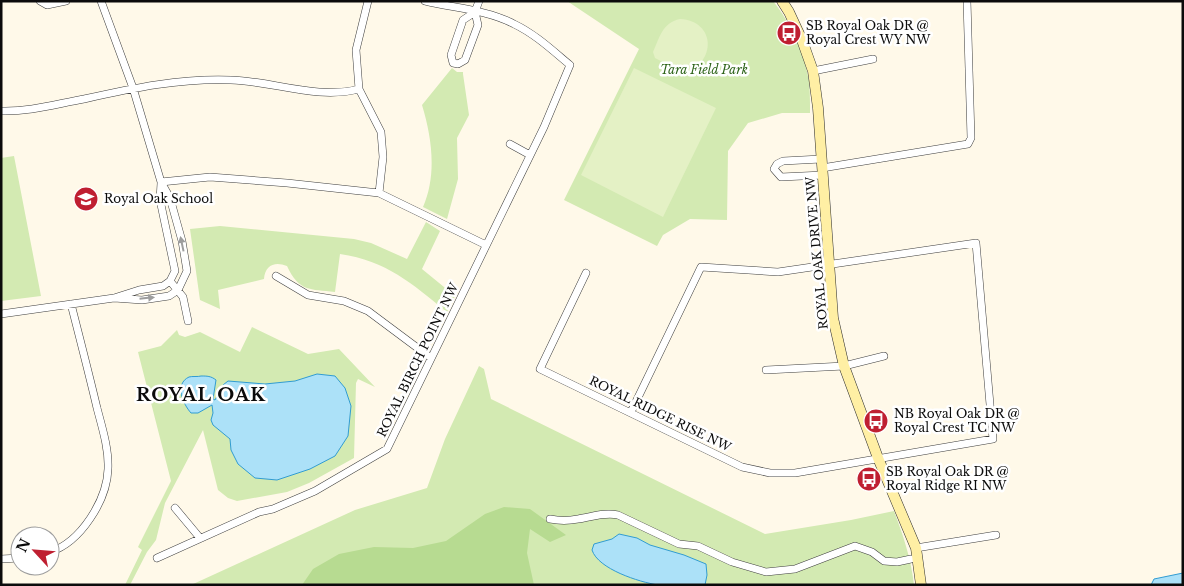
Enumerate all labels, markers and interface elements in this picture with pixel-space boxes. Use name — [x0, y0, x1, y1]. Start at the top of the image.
place label: SB Royal Oak DR @ Royal Crest WY NW — [806, 18, 931, 47]
bus stop icon: SB Royal Oak DR @ Royal Crest WY NW — [776, 20, 802, 46]
park label: Tara Field Park — [660, 62, 748, 77]
street label: ROYAL OAK DRIVE NW — [802, 175, 831, 330]
school or university icon: Royal Oak School — [73, 186, 99, 212]
place label: Royal Oak School — [104, 191, 213, 206]
one-way arrow — [178, 236, 186, 252]
street label: ROYAL BIRCH POINT NW — [374, 279, 462, 439]
one-way arrow — [139, 294, 155, 302]
street label: ROYAL RIDGE RISE NW — [587, 373, 734, 455]
district label: ROYAL OAK — [136, 384, 266, 406]
place label: NB Royal Oak DR @ Royal Crest TC NW — [894, 406, 1020, 435]
bus stop icon: NB Royal Oak DR @ Royal Crest TC NW — [863, 408, 889, 434]
place label: SB Royal Oak DR @ Royal Ridge RI NW — [886, 464, 1009, 493]
bus stop icon: SB Royal Oak DR @ Royal Ridge RI NW — [856, 466, 882, 492]
north arrow — [10, 526, 60, 576]
text: N — [12, 535, 34, 555]

